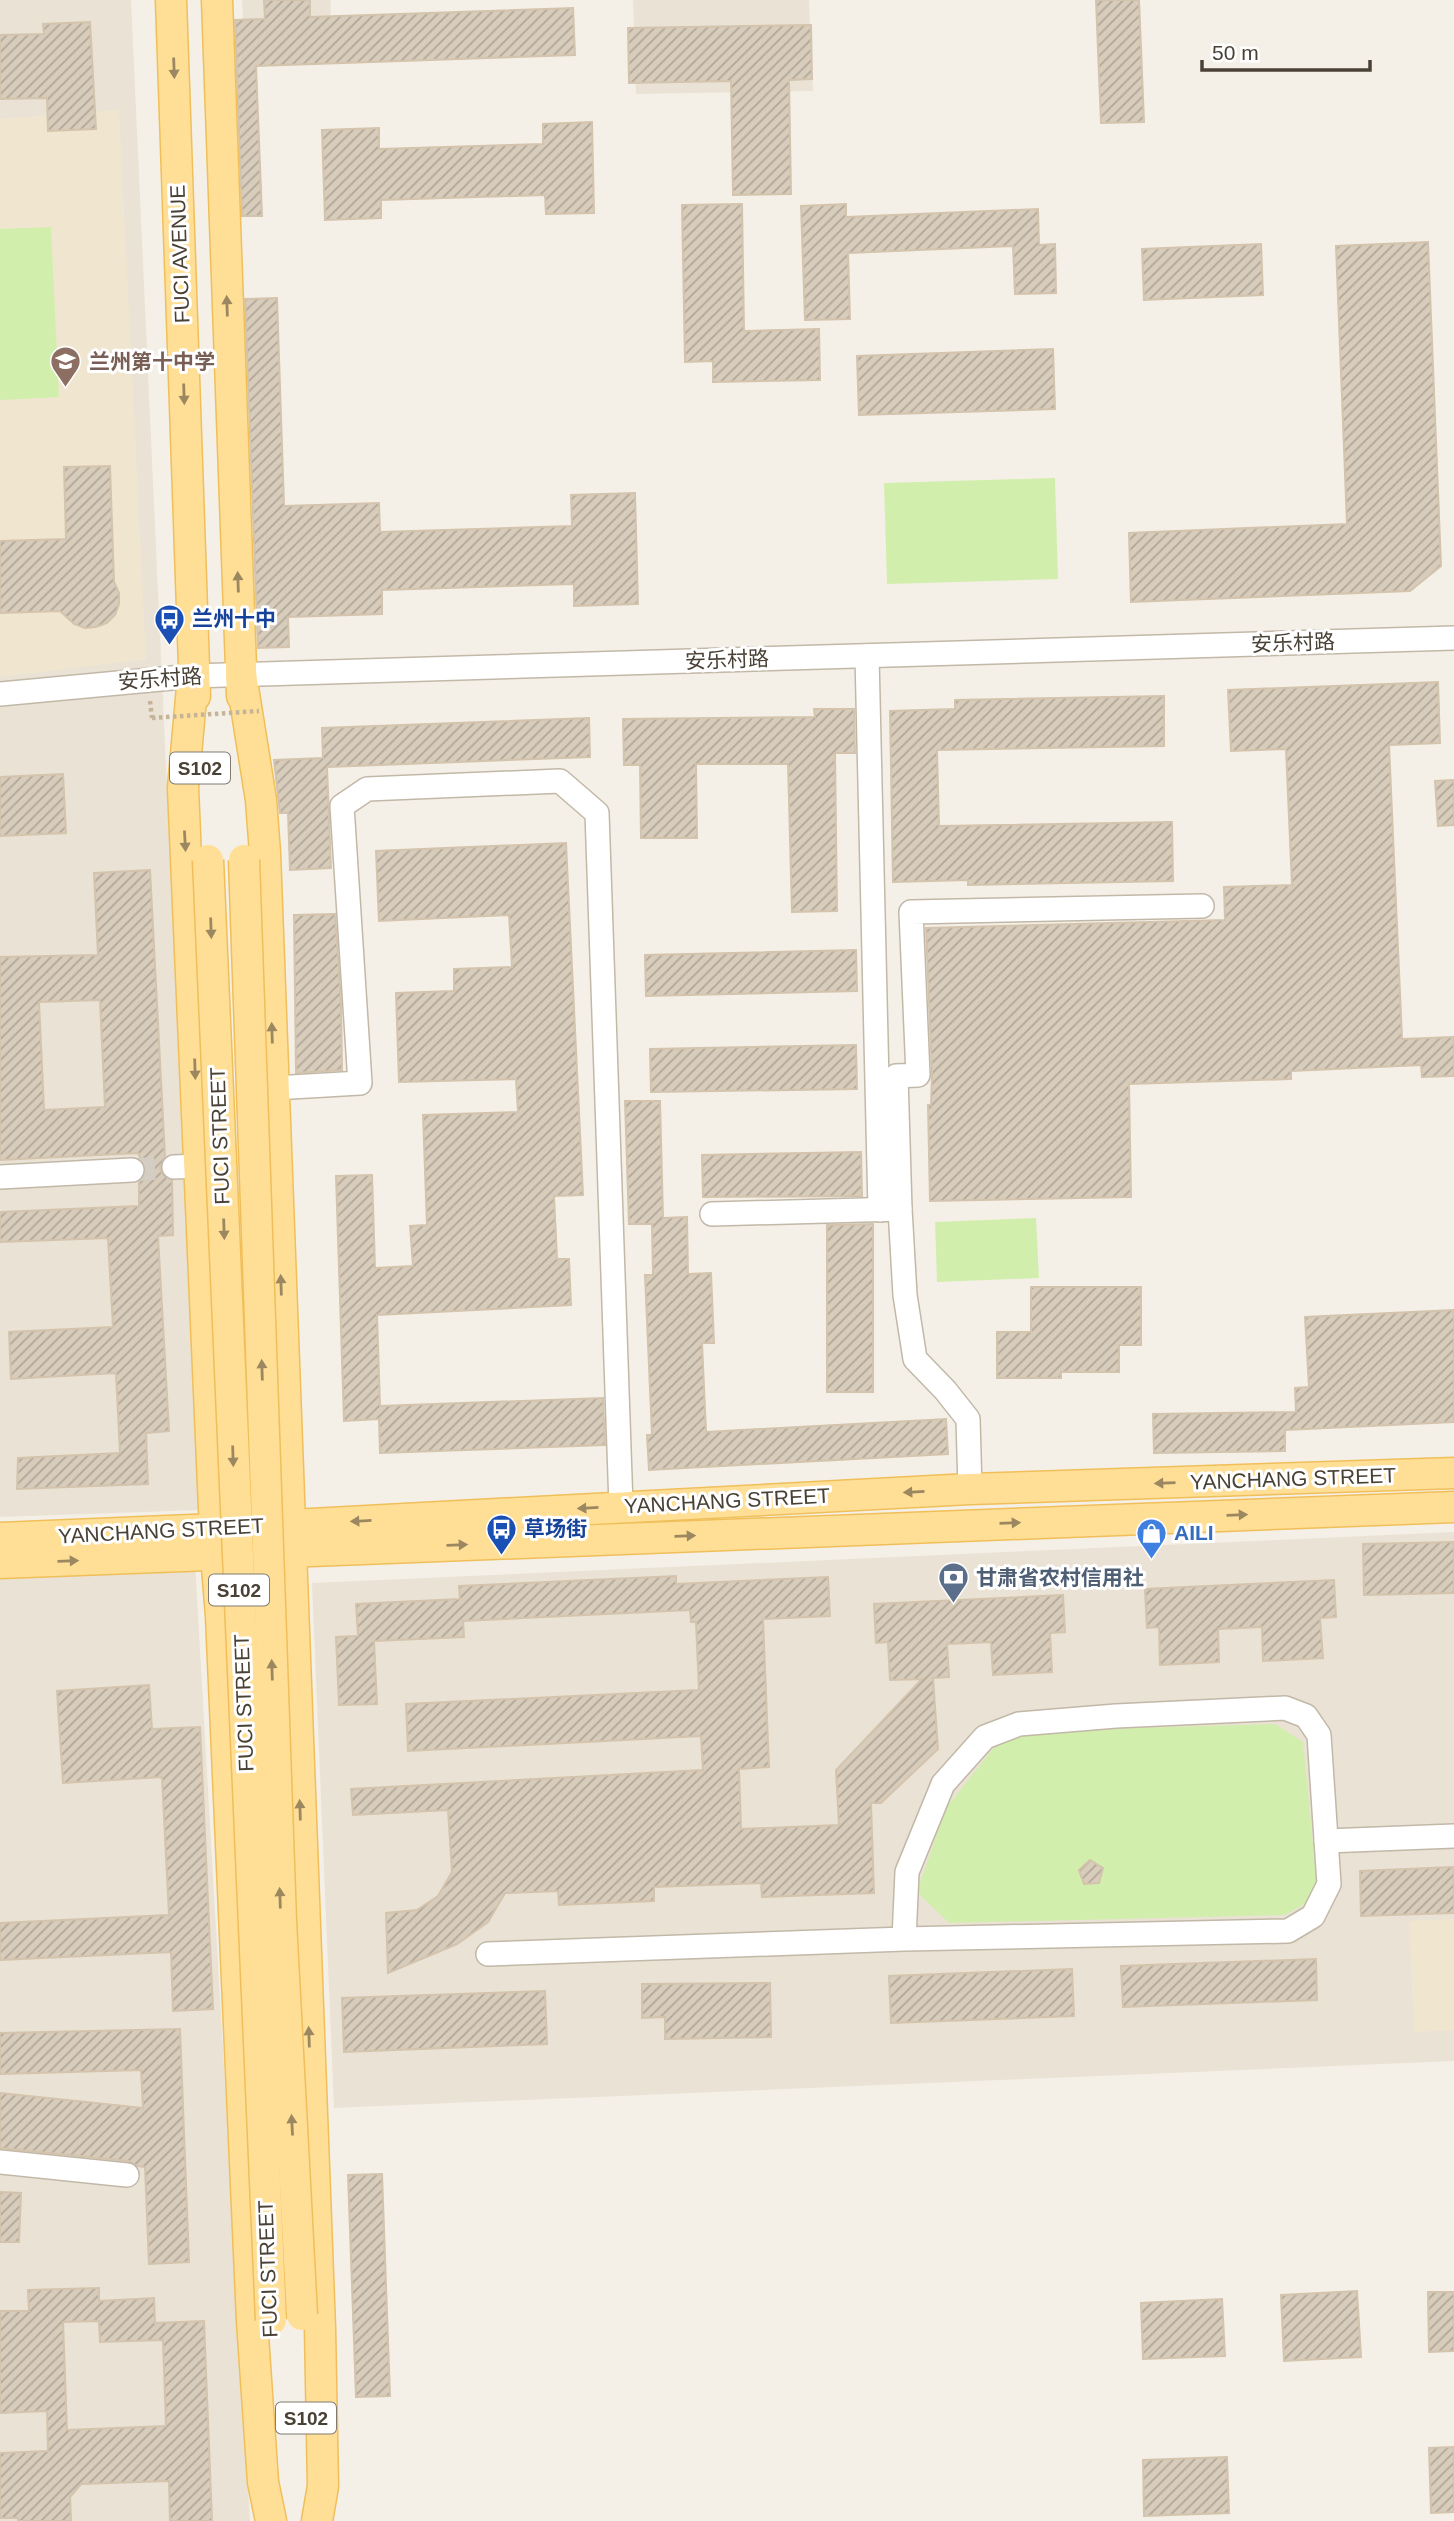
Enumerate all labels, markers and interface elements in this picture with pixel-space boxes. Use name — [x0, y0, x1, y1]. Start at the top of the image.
scale bar — [1202, 28, 1370, 72]
text: 50 m — [1212, 41, 1259, 64]
one-way arrow — [168, 57, 180, 79]
street label: FUCI AVENUE — [166, 184, 193, 324]
one-way arrow — [222, 295, 233, 317]
school or university icon: 兰州第十中学 — [49, 345, 83, 389]
place label: 兰州第十中学 — [89, 350, 215, 373]
one-way arrow — [179, 383, 190, 405]
one-way arrow — [232, 571, 243, 593]
bus stop icon: 兰州十中 — [152, 602, 186, 646]
place label: 兰州十中 — [192, 607, 276, 630]
street label: 安乐村路 — [1251, 630, 1335, 655]
street label: 安乐村路 — [685, 647, 769, 672]
street label: 安乐村路 — [117, 664, 203, 693]
road number: S102 — [170, 752, 230, 783]
one-way arrow — [180, 830, 191, 852]
one-way arrow — [205, 917, 216, 939]
one-way arrow — [266, 1022, 277, 1044]
one-way arrow — [189, 1058, 201, 1080]
street label: FUCI STREET — [206, 1067, 233, 1205]
one-way arrow — [218, 1218, 229, 1240]
one-way arrow — [276, 1274, 287, 1296]
one-way arrow — [256, 1358, 267, 1380]
one-way arrow — [228, 1445, 239, 1467]
street label: YANCHANG STREET — [1190, 1463, 1397, 1494]
one-way arrow — [1154, 1477, 1176, 1489]
street label: YANCHANG STREET — [623, 1484, 831, 1517]
one-way arrow — [902, 1486, 924, 1497]
one-way arrow — [577, 1502, 599, 1513]
one-way arrow — [1227, 1509, 1249, 1520]
bus stop icon: 草场街 — [484, 1512, 518, 1556]
street label: YANCHANG STREET — [57, 1514, 265, 1547]
one-way arrow — [350, 1516, 372, 1527]
shop icon: AILI — [1134, 1516, 1168, 1560]
place label: 草场街 — [524, 1517, 587, 1540]
one-way arrow — [999, 1517, 1021, 1528]
place label: AILI — [1174, 1521, 1214, 1544]
one-way arrow — [674, 1530, 696, 1541]
one-way arrow — [447, 1539, 469, 1550]
one-way arrow — [57, 1555, 79, 1566]
bank icon: 甘肃省农村信用社 — [936, 1561, 970, 1605]
place label: 甘肃省农村信用社 — [976, 1566, 1144, 1589]
road number: S102 — [209, 1574, 269, 1606]
street label: FUCI STREET — [230, 1634, 257, 1772]
one-way arrow — [267, 1659, 278, 1681]
one-way arrow — [295, 1798, 306, 1820]
one-way arrow — [275, 1887, 286, 1909]
one-way arrow — [304, 2026, 315, 2048]
one-way arrow — [286, 2114, 297, 2136]
street label: FUCI STREET — [254, 2200, 281, 2338]
road number: S102 — [276, 2402, 336, 2434]

